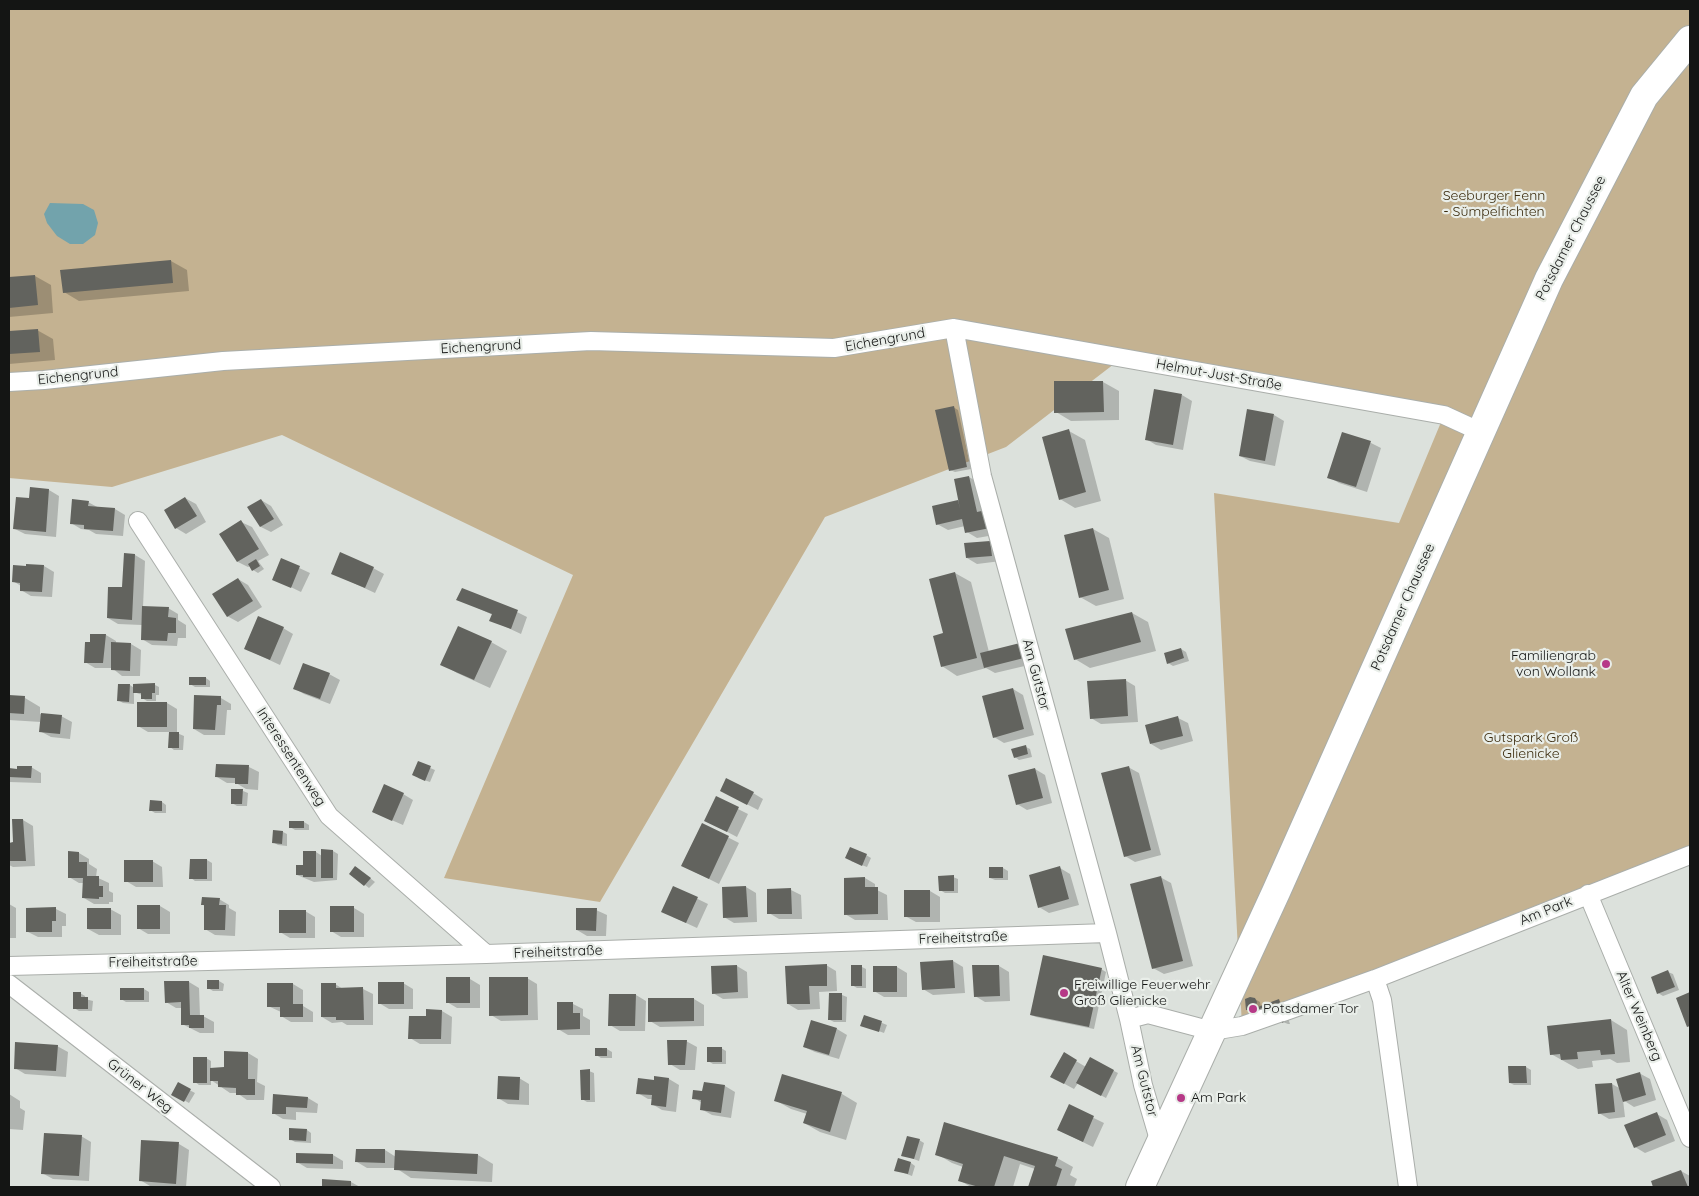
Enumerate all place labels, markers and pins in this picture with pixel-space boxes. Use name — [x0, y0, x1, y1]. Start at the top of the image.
place label: Familiengrab von Wollank — [1511, 648, 1596, 680]
marker: Familiengrab von Wollank — [1600, 658, 1612, 670]
place label: Freiwillige Feuerwehr Groß Glienicke — [1074, 977, 1210, 1010]
marker: Freiwillige Feuerwehr Groß Glienicke — [1058, 987, 1070, 999]
place label: Potsdamer Tor — [1263, 1001, 1359, 1017]
marker: Potsdamer Tor — [1247, 1003, 1259, 1015]
place label: Am Park — [1191, 1090, 1246, 1106]
marker: Am Park — [1175, 1092, 1187, 1104]

